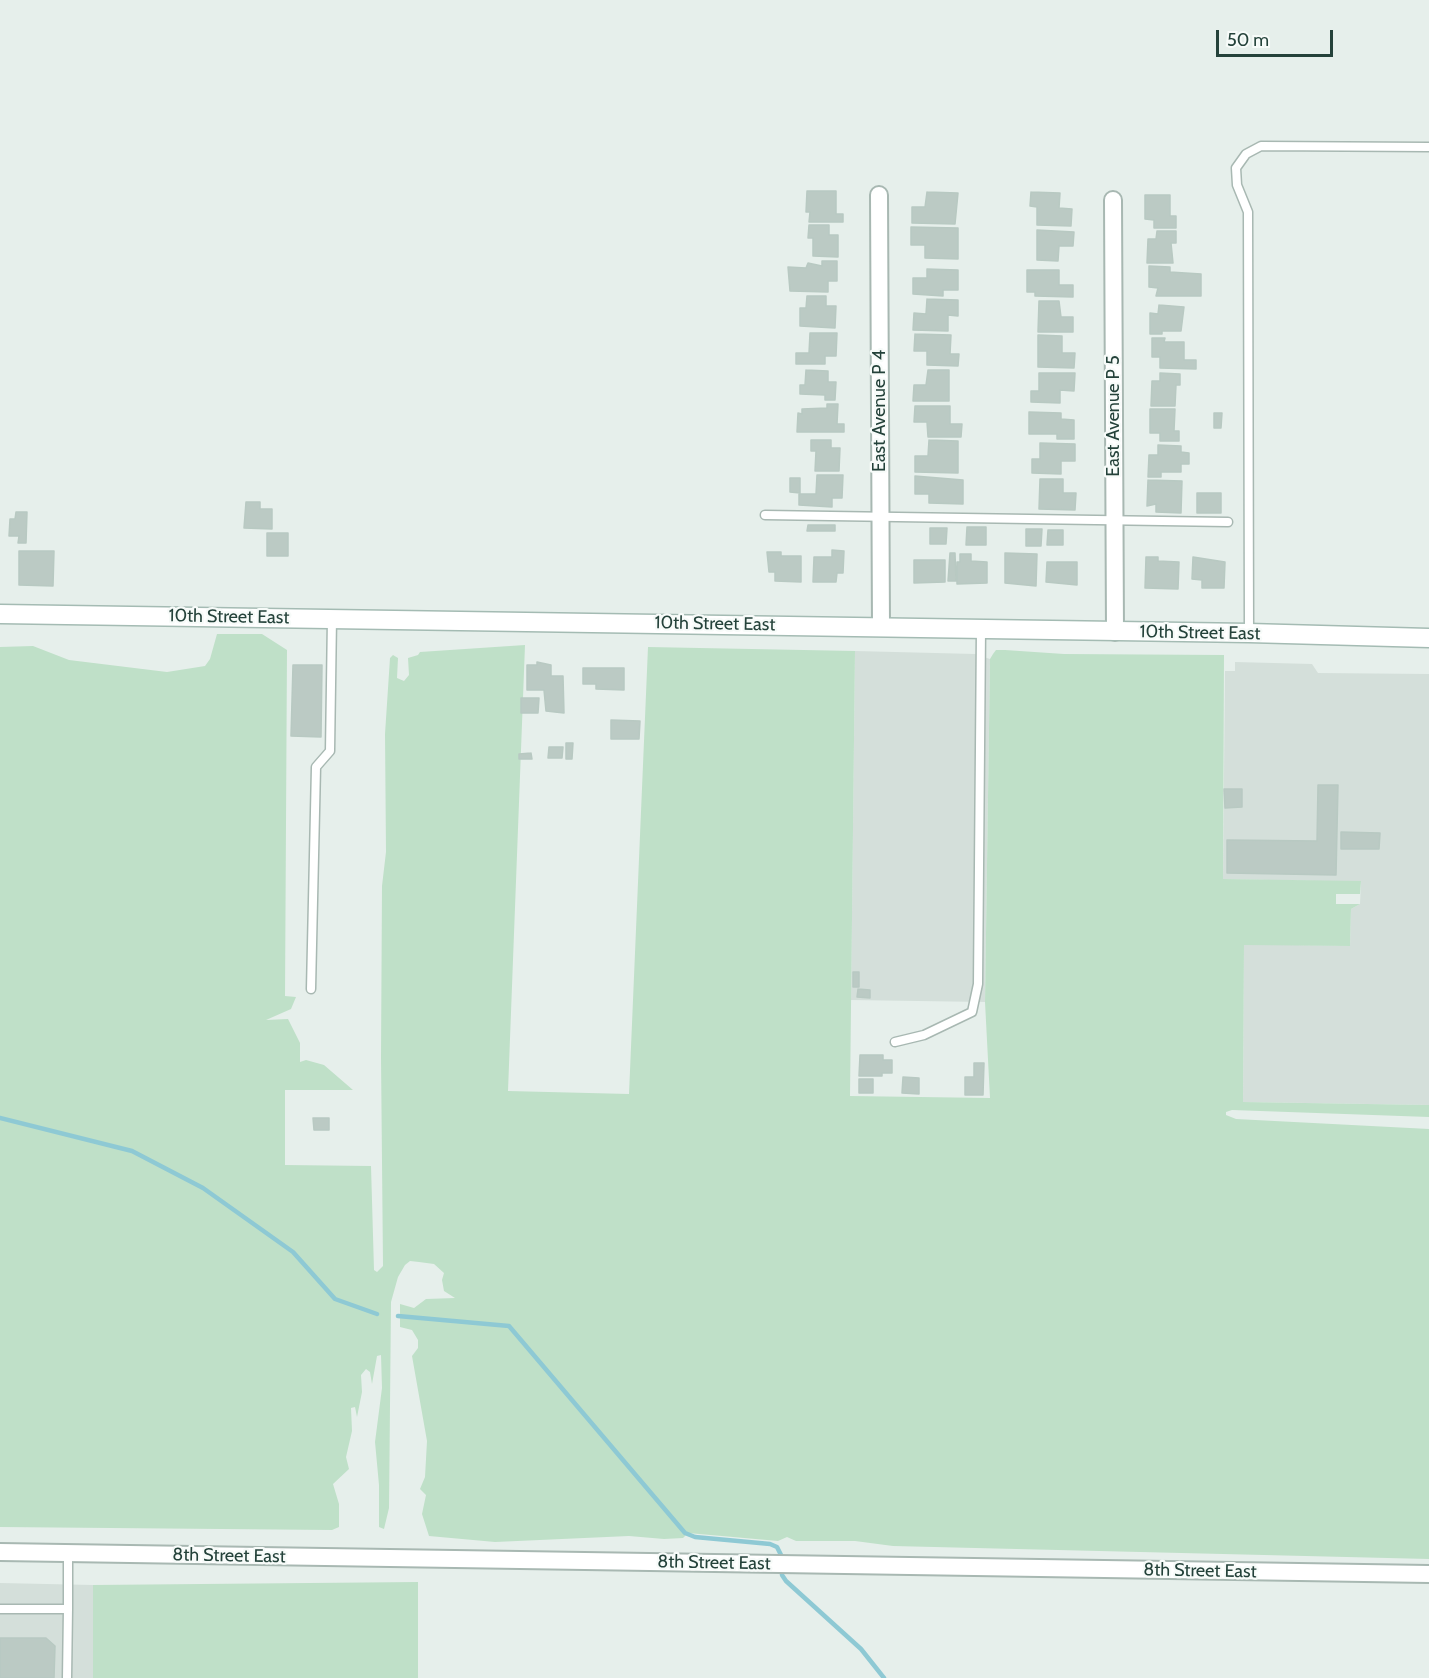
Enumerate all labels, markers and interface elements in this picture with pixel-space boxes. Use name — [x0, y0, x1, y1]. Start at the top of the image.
scale bar — [1219, 18, 1336, 56]
text: 50 m — [1227, 29, 1269, 51]
street label: East Avenue P 4 — [869, 350, 891, 472]
street label: East Avenue P 5 — [1103, 355, 1125, 477]
street label: 10th Street East — [168, 605, 290, 629]
street label: 10th Street East — [654, 612, 776, 636]
street label: 10th Street East — [1139, 621, 1261, 645]
street label: 8th Street East — [172, 1544, 286, 1568]
street label: 8th Street East — [657, 1551, 771, 1575]
street label: 8th Street East — [1143, 1559, 1257, 1583]

